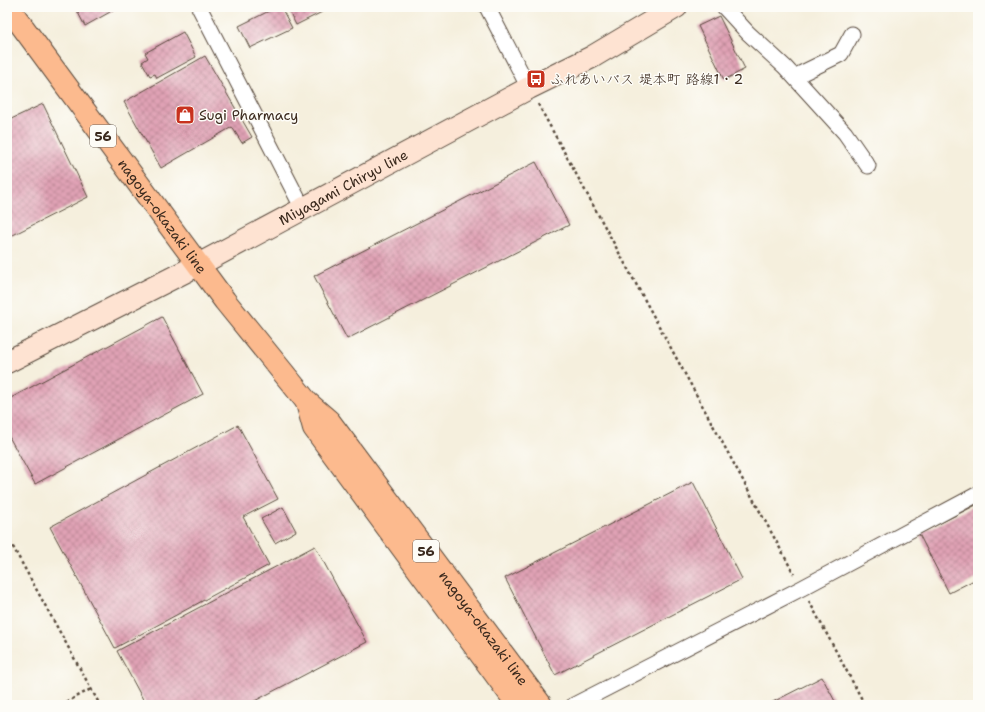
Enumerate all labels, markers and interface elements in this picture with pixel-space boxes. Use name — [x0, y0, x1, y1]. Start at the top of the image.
bus stop icon: ふれあいバス 堤本町 路線1・2 — [525, 68, 547, 90]
place label: ふれあいバス 堤本町 路線1・2 — [550, 70, 743, 88]
shop icon: Sugi Pharmacy — [174, 104, 196, 126]
place label: Sugi Pharmacy — [199, 106, 298, 124]
road number: 56 — [90, 125, 116, 147]
street label: Miyagami Chiryu line — [276, 145, 411, 229]
street label: nagoya-okazaki line — [114, 155, 211, 277]
road number: 56 — [413, 540, 439, 562]
street label: nagoya-okazaki line — [435, 567, 532, 689]

